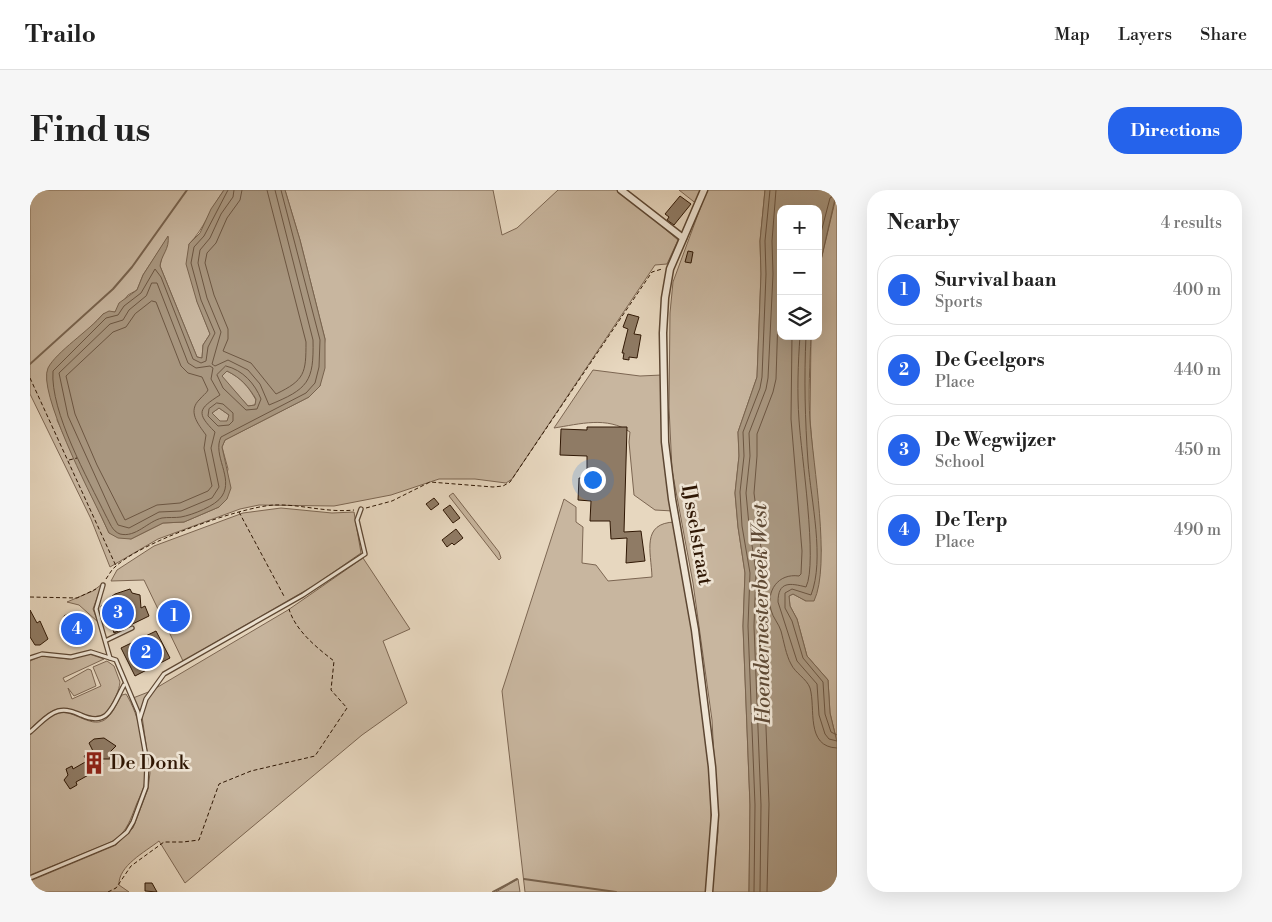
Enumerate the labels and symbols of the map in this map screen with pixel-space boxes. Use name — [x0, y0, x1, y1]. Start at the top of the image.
your location — [580, 467, 606, 493]
street label: IJsselstraat — [675, 483, 717, 587]
water label: Hoendernesterbeek West — [747, 502, 777, 726]
pin: 3 — [102, 594, 134, 632]
pin: 1 — [158, 597, 190, 635]
pin: 4 — [61, 610, 93, 648]
pin: 2 — [130, 634, 162, 672]
building icon: De Donk — [81, 750, 107, 776]
place label: De Donk — [110, 751, 190, 776]

